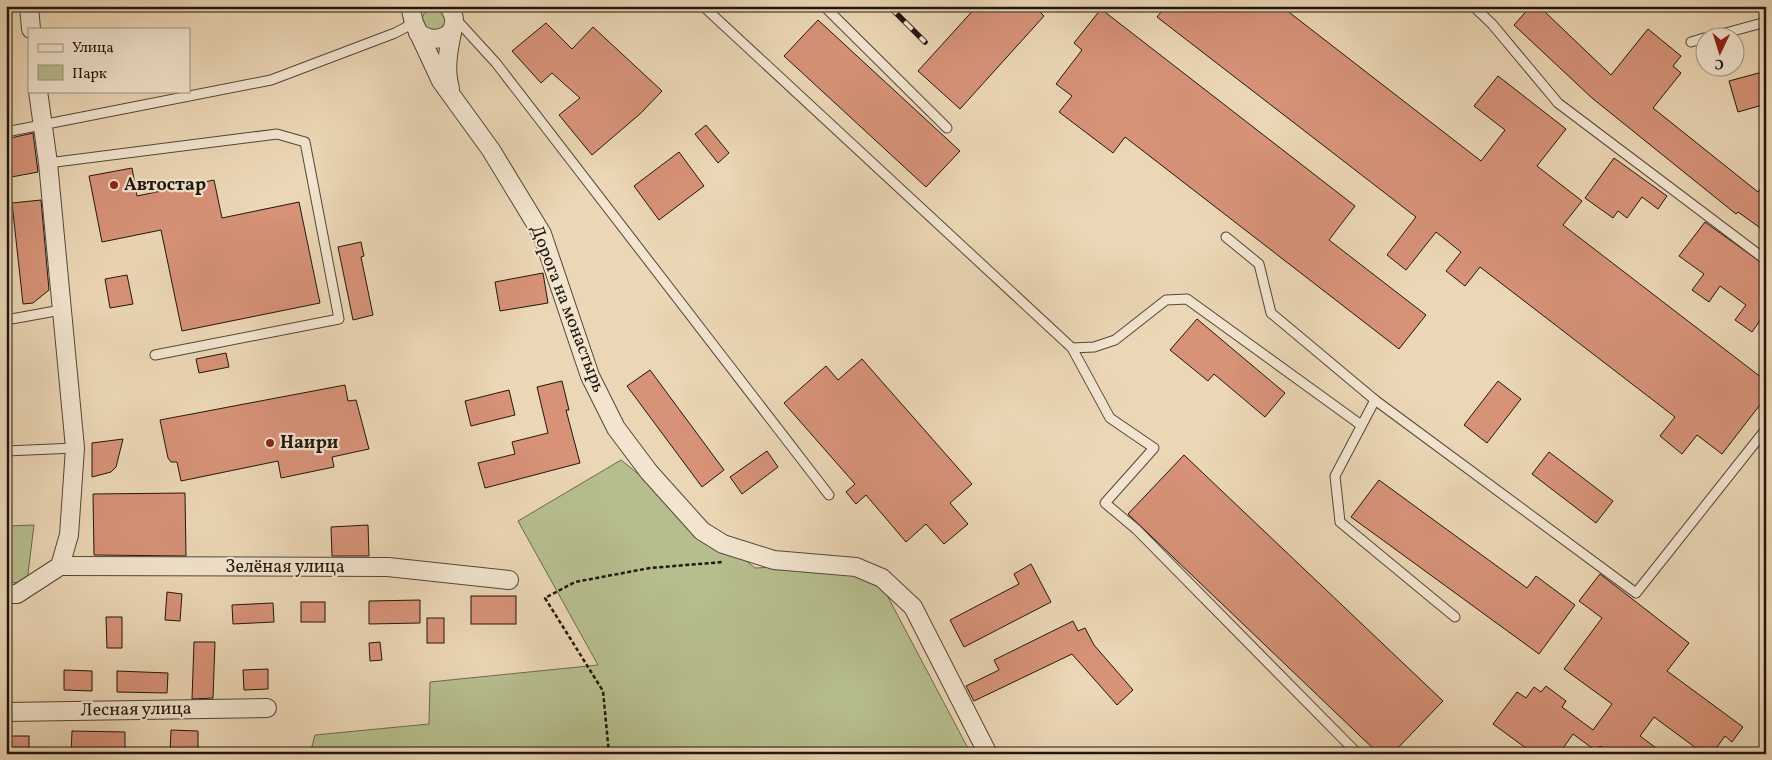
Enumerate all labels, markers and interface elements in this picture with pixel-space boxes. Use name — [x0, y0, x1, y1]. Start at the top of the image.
legend — [28, 28, 190, 92]
north arrow — [1694, 28, 1744, 78]
text: Улица — [72, 38, 114, 59]
text: С — [1714, 54, 1724, 73]
text: Парк — [72, 64, 107, 85]
place label: Автостар — [124, 173, 206, 198]
marker: Автостар — [108, 179, 120, 191]
street label: Дорога на монастырь — [524, 222, 610, 396]
place label: Наири — [280, 431, 338, 456]
marker: Наири — [264, 437, 276, 449]
street label: Зелёная улица — [225, 555, 345, 580]
street label: Лесная улица — [80, 697, 192, 723]

